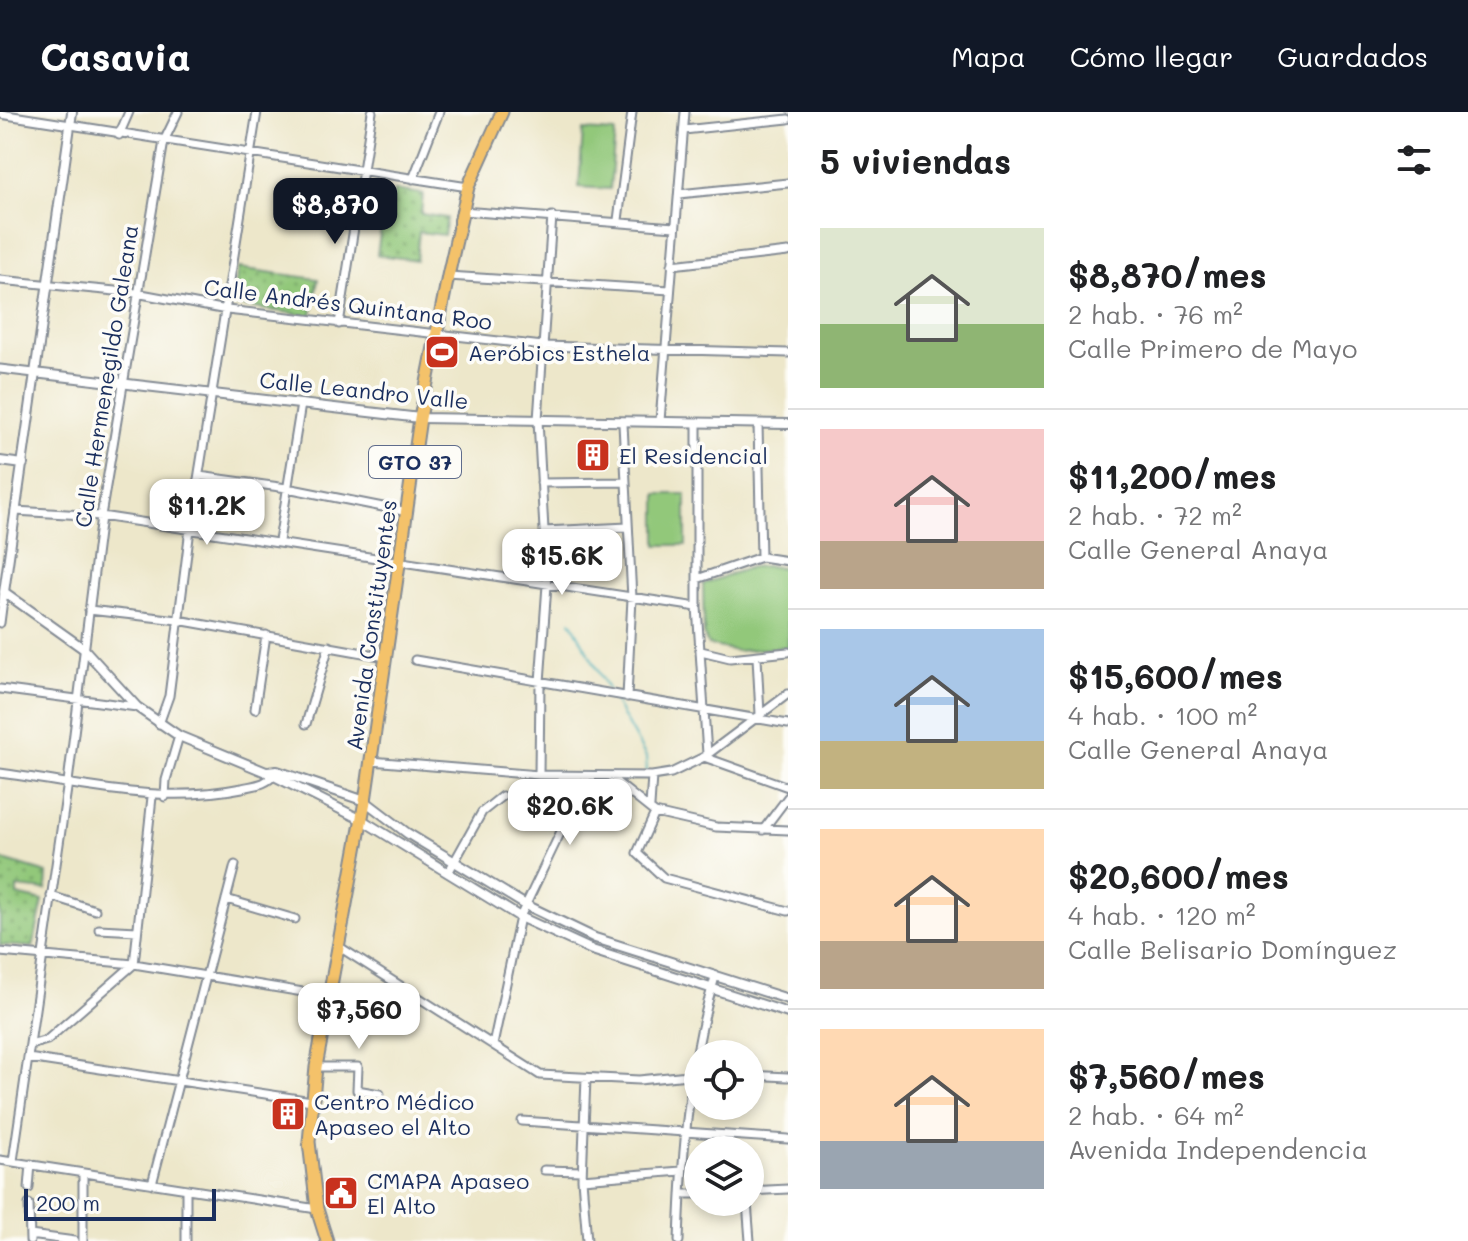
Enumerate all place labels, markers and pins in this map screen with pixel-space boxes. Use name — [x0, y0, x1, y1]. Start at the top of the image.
pin: $8,870 — [270, 178, 400, 246]
sports icon: Aeróbics Esthela — [423, 333, 461, 371]
place label: Aeróbics Esthela — [468, 338, 651, 367]
building icon: El Residencial — [574, 436, 612, 474]
place label: El Residencial — [619, 441, 768, 470]
pin: $11.2K — [142, 479, 272, 547]
pin: $15.6K — [497, 529, 627, 597]
pin: $20.6K — [505, 779, 635, 847]
pin: $7,560 — [294, 983, 424, 1051]
place label: Centro Médico Apaseo el Alto — [314, 1087, 474, 1141]
building icon: Centro Médico Apaseo el Alto — [269, 1095, 307, 1133]
place label: CMAPA Apaseo El Alto — [367, 1166, 529, 1220]
public building icon: CMAPA Apaseo El Alto — [322, 1174, 360, 1212]

